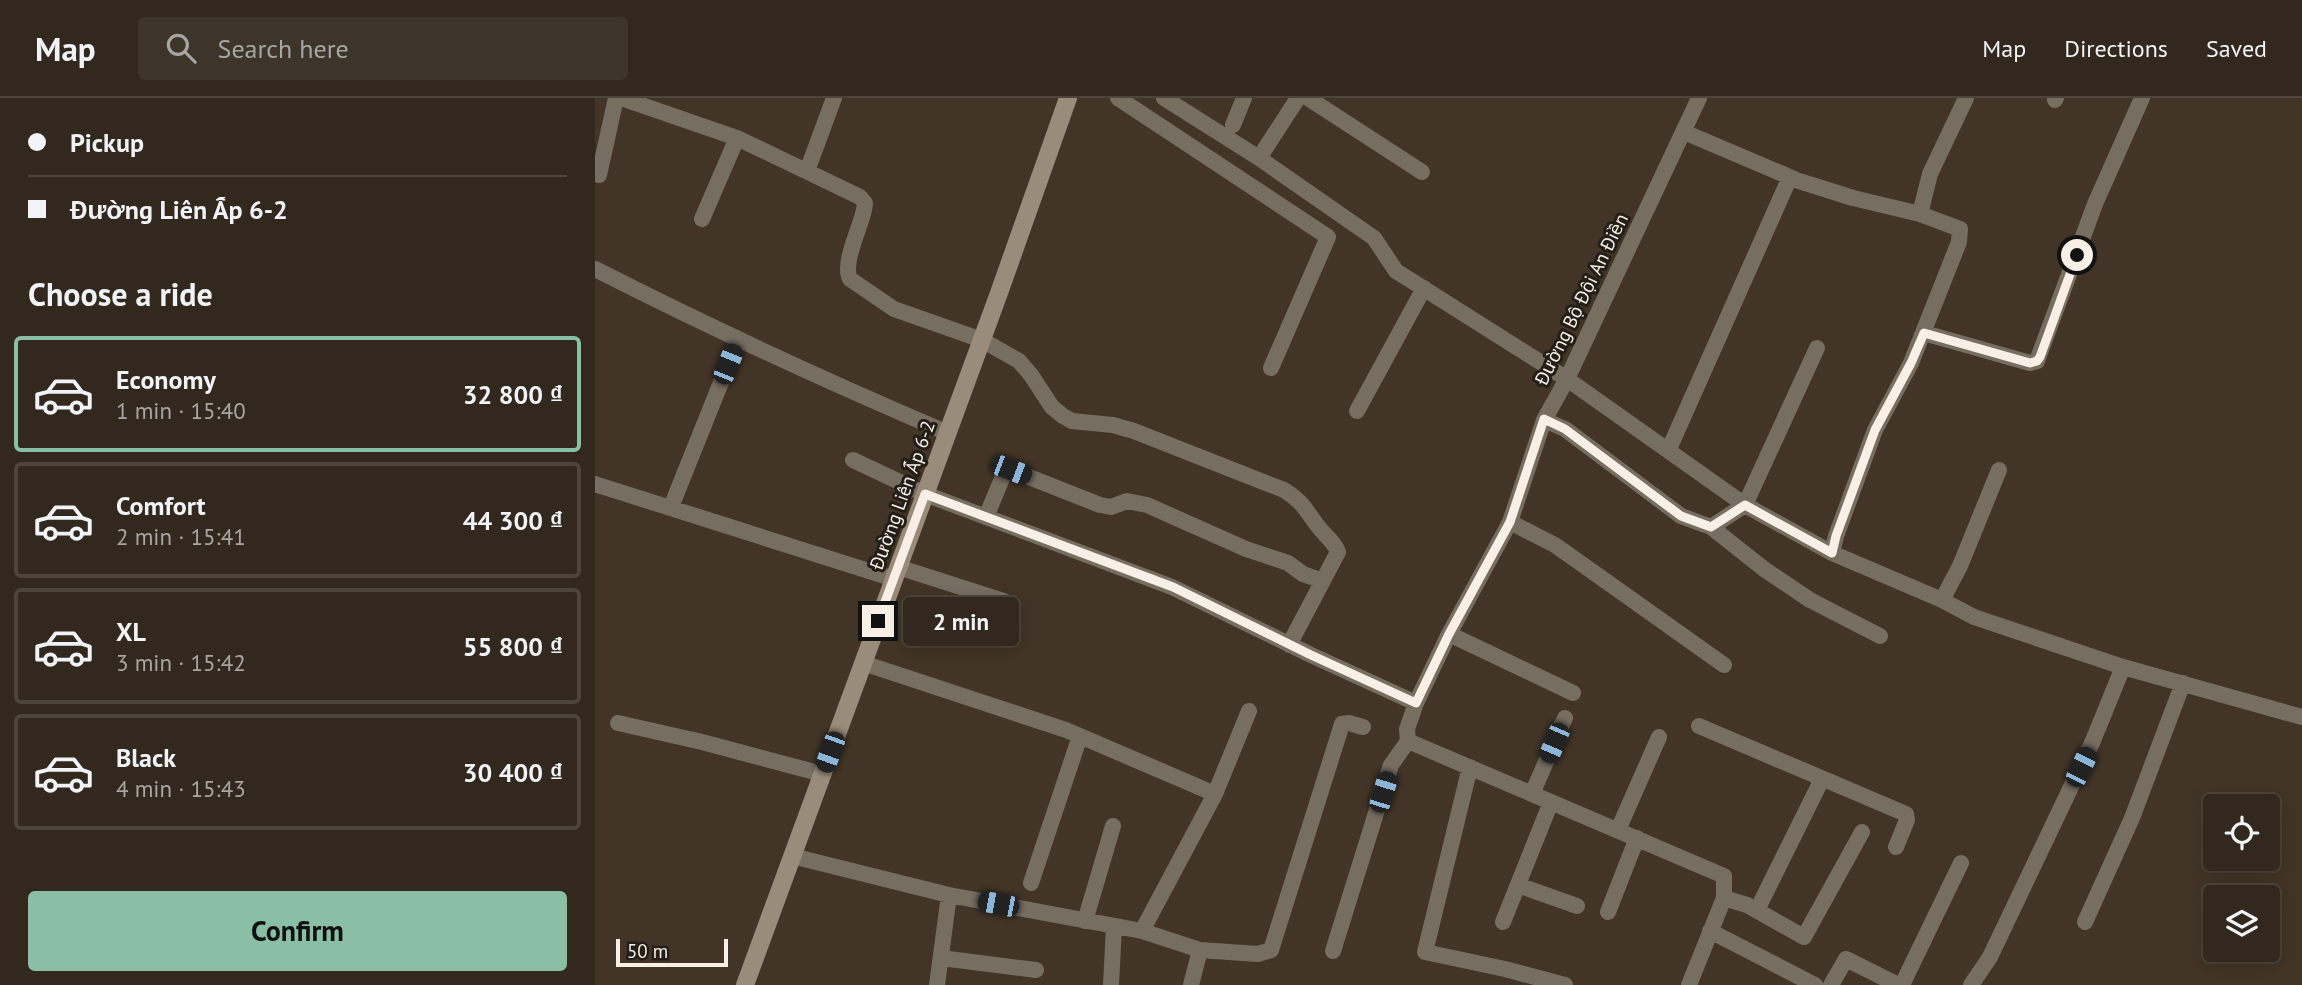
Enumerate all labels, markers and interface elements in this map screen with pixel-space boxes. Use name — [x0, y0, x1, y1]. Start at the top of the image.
search box — [138, 17, 628, 80]
text: Map — [35, 27, 96, 70]
icon: search — [162, 29, 200, 67]
text: Search here — [218, 32, 349, 65]
text: Map — [1982, 33, 2026, 64]
text: Directions — [2064, 33, 2168, 64]
text: Saved — [2206, 33, 2267, 64]
text: Pickup — [70, 126, 144, 159]
text: Đường Liên Ấp 6-2 — [70, 193, 288, 226]
street label: Đường Bộ Đội An Điền — [1529, 209, 1633, 390]
route start — [2061, 239, 2093, 271]
text: Choose a ride — [28, 273, 213, 315]
car — [711, 341, 746, 387]
icon: car — [32, 363, 95, 426]
text: Economy — [116, 363, 216, 396]
text: 32 800 ₫ — [463, 378, 563, 411]
text: 1 min · 15:40 — [116, 396, 246, 425]
street label: Đường Liên Ấp 6-2 — [864, 417, 940, 574]
car — [988, 453, 1035, 487]
icon: car — [32, 489, 95, 552]
text: Comfort — [116, 489, 206, 522]
text: 44 300 ₫ — [463, 504, 563, 537]
text: 2 min · 15:41 — [116, 522, 246, 551]
callout: 2 min — [903, 596, 1018, 646]
route end — [862, 605, 894, 637]
text: 2 min — [933, 607, 989, 636]
icon: car — [32, 615, 95, 678]
text: XL — [116, 615, 146, 648]
text: 55 800 ₫ — [463, 630, 563, 663]
text: 3 min · 15:42 — [116, 648, 246, 677]
car — [1537, 720, 1572, 766]
car — [813, 729, 848, 775]
icon: car — [32, 741, 95, 804]
text: Black — [116, 741, 176, 774]
car — [2063, 744, 2100, 790]
text: 30 400 ₫ — [463, 756, 563, 789]
car — [1367, 769, 1400, 815]
text: 4 min · 15:43 — [116, 774, 246, 803]
map controls — [2203, 794, 2280, 962]
button: locate — [2203, 794, 2280, 871]
button: layers — [2203, 885, 2280, 962]
car — [976, 890, 1021, 918]
button: Confirm — [28, 891, 567, 971]
scale bar — [616, 936, 728, 968]
text: 50 m — [627, 939, 668, 963]

